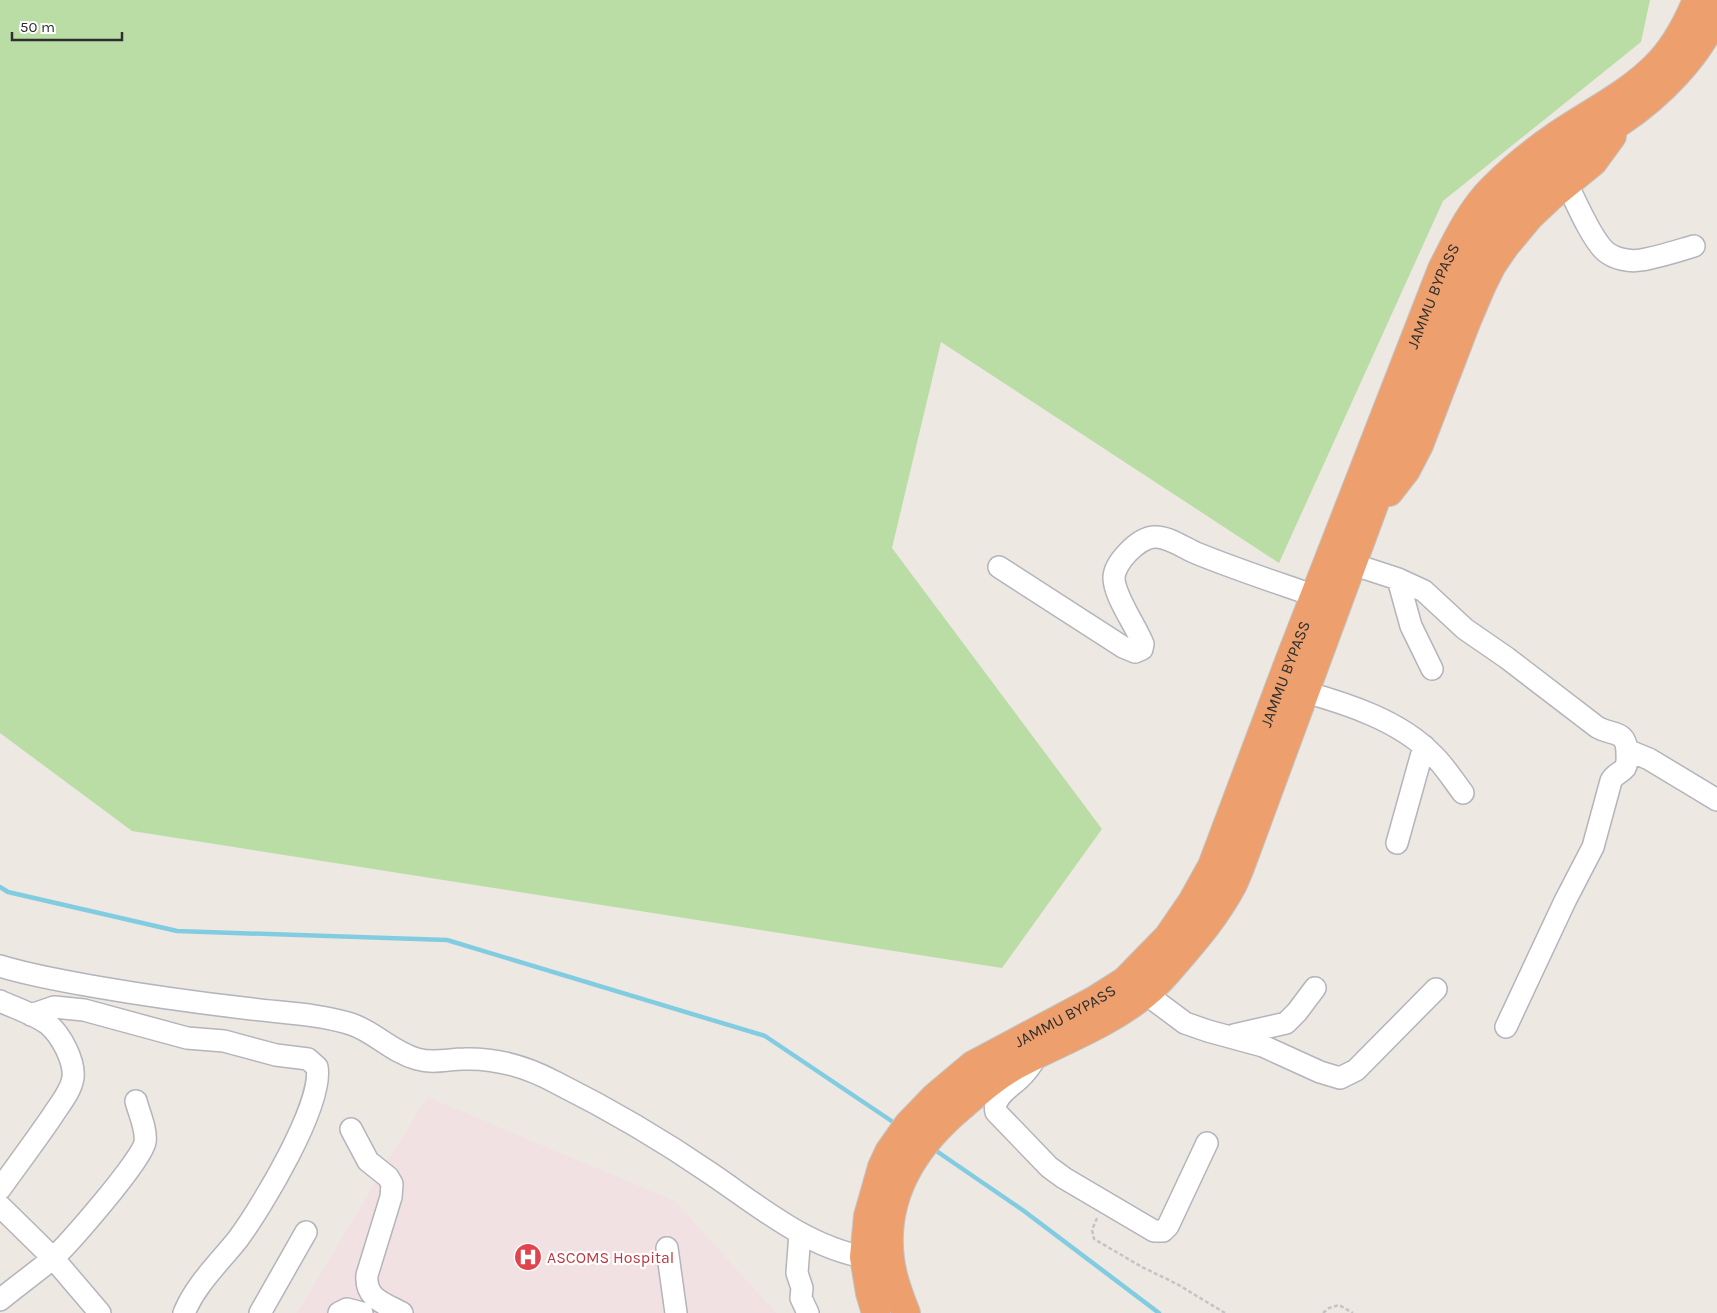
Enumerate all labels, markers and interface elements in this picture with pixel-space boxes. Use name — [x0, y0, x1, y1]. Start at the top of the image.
scale bar — [12, 10, 122, 42]
text: 50 m — [20, 18, 55, 36]
street label: JAMMU BYPASS — [1402, 240, 1463, 351]
street label: JAMMU BYPASS — [1256, 618, 1314, 730]
street label: JAMMU BYPASS — [1011, 980, 1119, 1051]
hospital icon: ASCOMS Hospital — [513, 1242, 543, 1272]
place label: ASCOMS Hospital — [547, 1248, 674, 1267]

